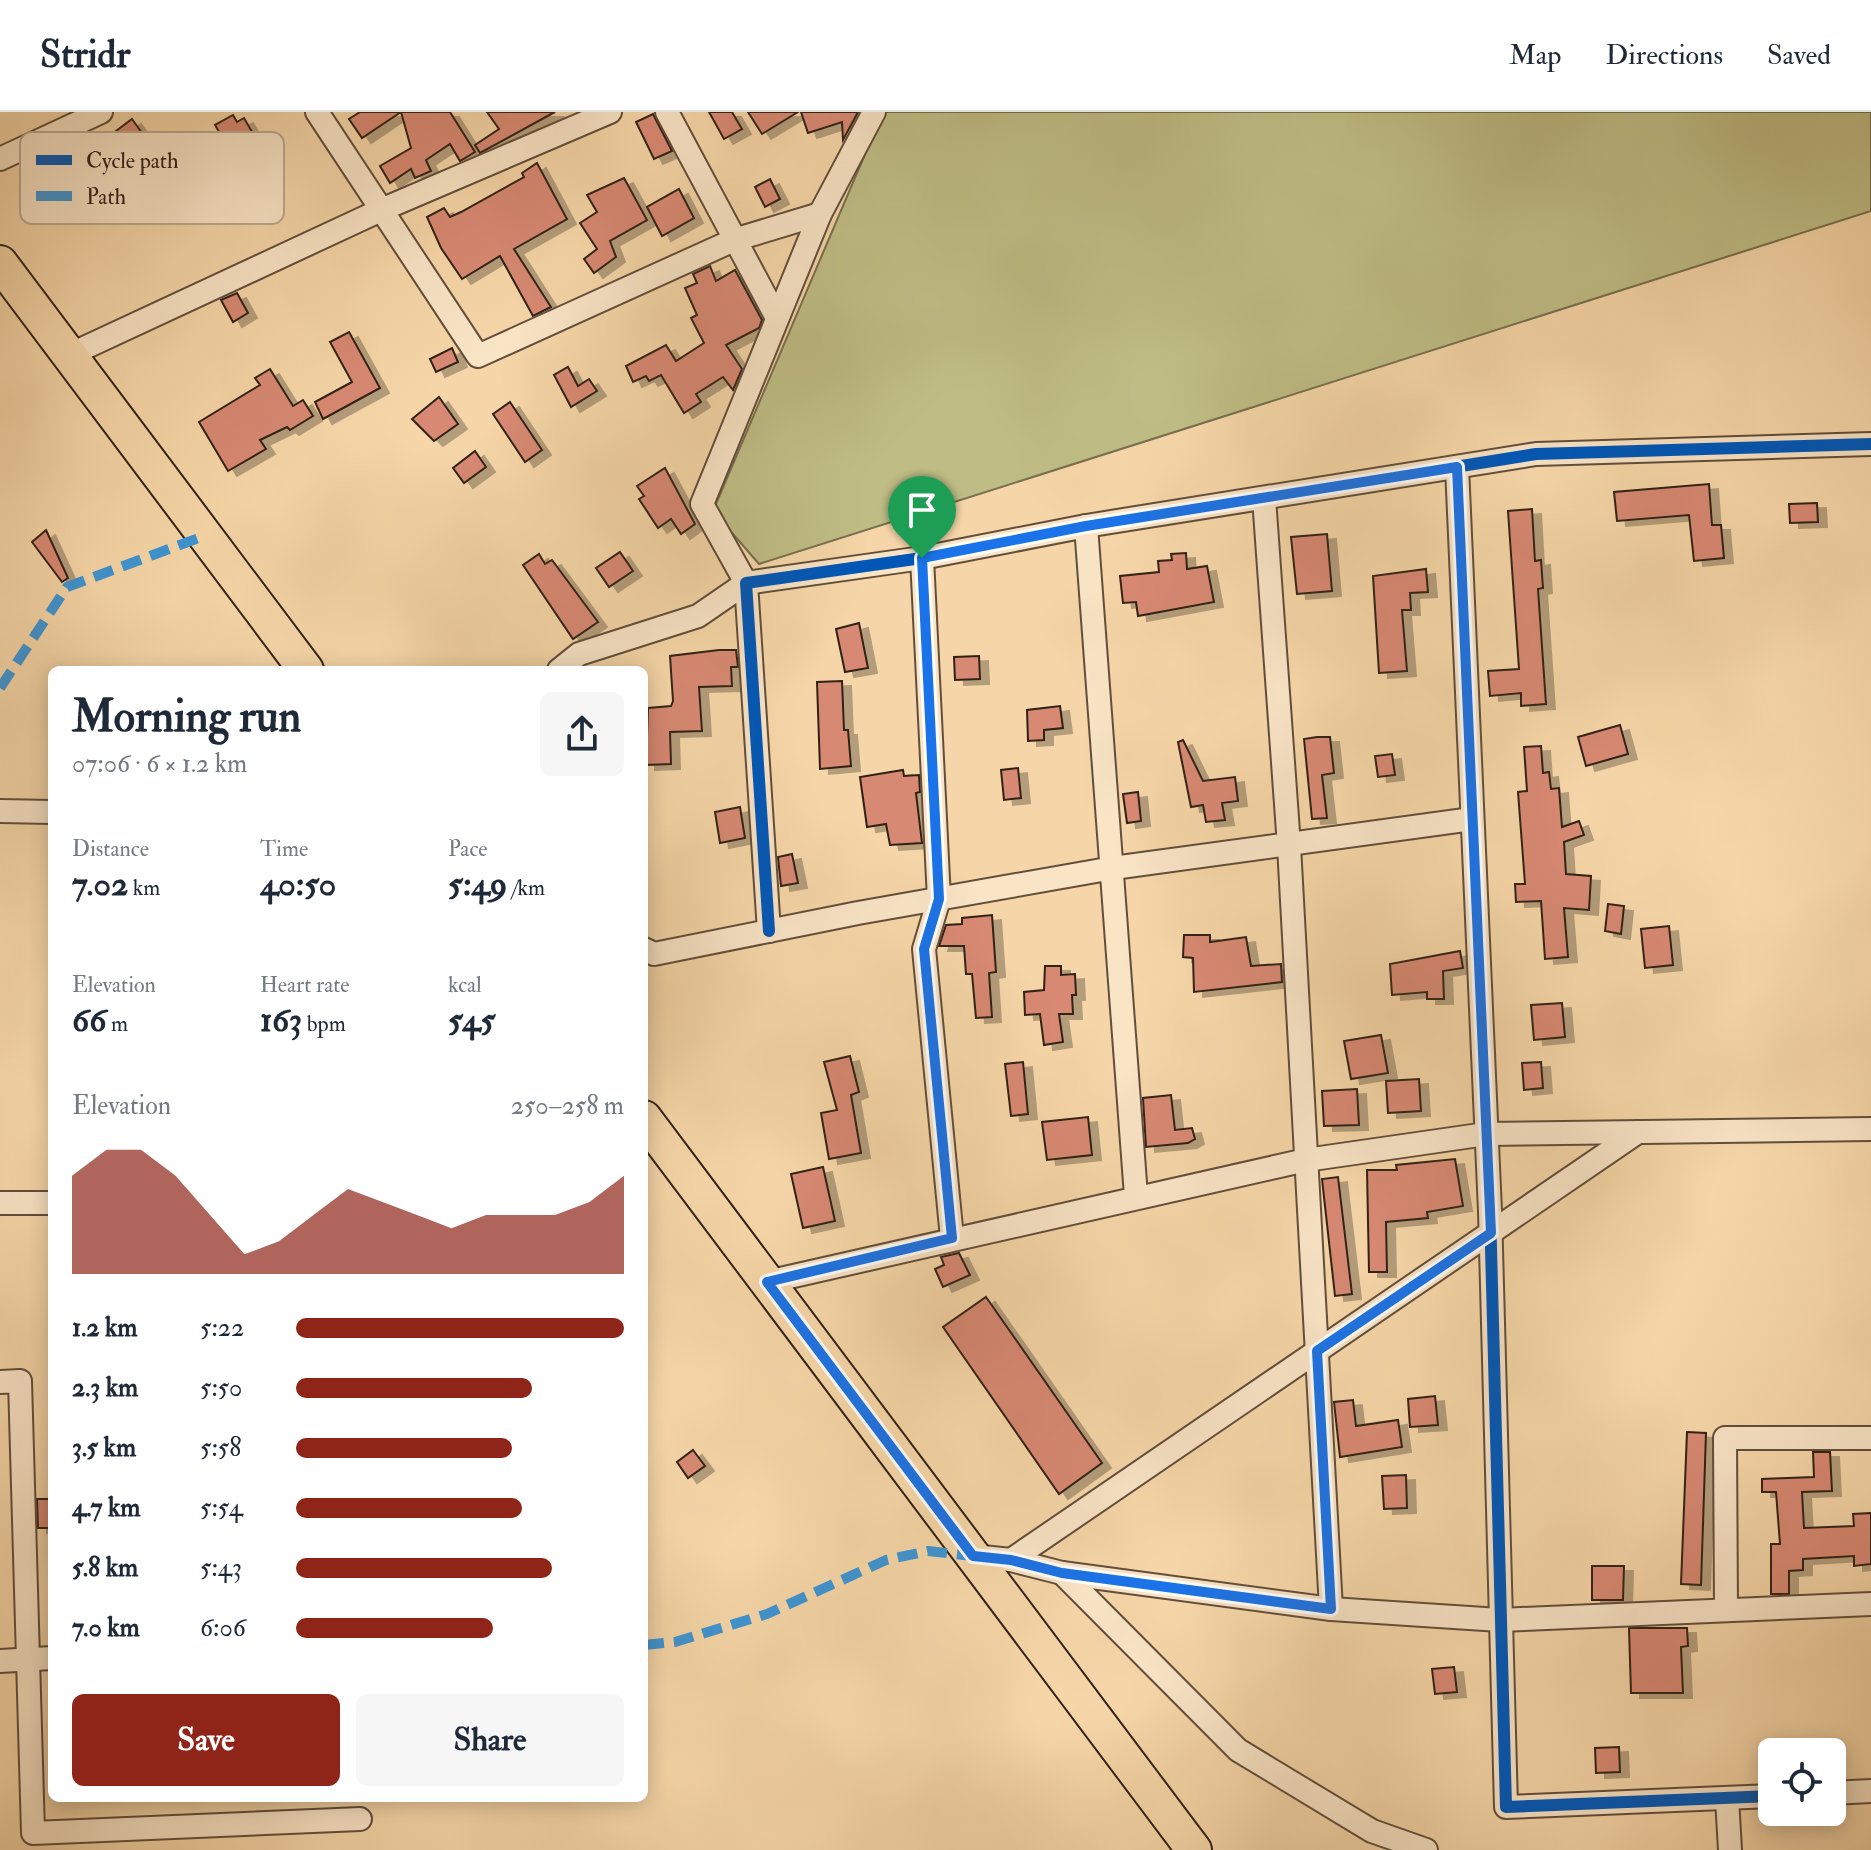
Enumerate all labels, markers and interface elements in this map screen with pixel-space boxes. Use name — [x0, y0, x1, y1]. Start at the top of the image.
text: Stridr — [40, 31, 130, 79]
text: Map — [1509, 38, 1562, 73]
text: Directions — [1606, 38, 1723, 73]
text: Saved — [1767, 38, 1831, 73]
legend — [20, 132, 284, 224]
text: Cycle path — [86, 147, 179, 176]
text: Path — [86, 183, 127, 211]
pin — [888, 476, 956, 558]
icon: arrive — [900, 488, 944, 532]
text: Morning run — [72, 690, 301, 745]
button: share — [540, 692, 624, 776]
text: 07:06 · 6 × 1.2 km — [72, 748, 247, 780]
text: Distance — [72, 835, 149, 863]
text: Time — [260, 835, 308, 863]
text: Pace — [448, 835, 487, 863]
text: 7.02 — [72, 863, 128, 906]
text: 40:50 — [260, 863, 336, 906]
text: 5:49 — [448, 863, 507, 906]
text: km — [128, 874, 160, 902]
text: /km — [507, 874, 545, 902]
text: Elevation — [72, 971, 156, 999]
text: Heart rate — [260, 971, 350, 999]
text: kcal — [448, 971, 482, 999]
text: 66 — [72, 999, 106, 1042]
text: 163 — [260, 999, 302, 1042]
text: 545 — [448, 999, 495, 1042]
text: m — [106, 1010, 128, 1038]
text: bpm — [302, 1010, 346, 1038]
text: Elevation — [72, 1090, 171, 1122]
text: 250–258 m — [511, 1090, 624, 1122]
text: 1.2 km — [72, 1312, 138, 1344]
text: 5:22 — [200, 1312, 244, 1344]
text: 2.3 km — [72, 1372, 138, 1404]
text: 5:50 — [200, 1372, 242, 1404]
text: 3.5 km — [72, 1432, 136, 1464]
text: 5:58 — [200, 1432, 242, 1464]
text: 4.7 km — [72, 1492, 141, 1524]
text: 5:54 — [200, 1492, 243, 1524]
text: 5.8 km — [72, 1552, 138, 1584]
text: 5:43 — [200, 1552, 242, 1584]
text: 7.0 km — [72, 1612, 140, 1644]
text: 6:06 — [200, 1612, 246, 1644]
button: Save — [72, 1694, 340, 1786]
button: Share — [356, 1694, 624, 1786]
map controls — [1758, 1738, 1846, 1826]
button: locate — [1758, 1738, 1846, 1826]

